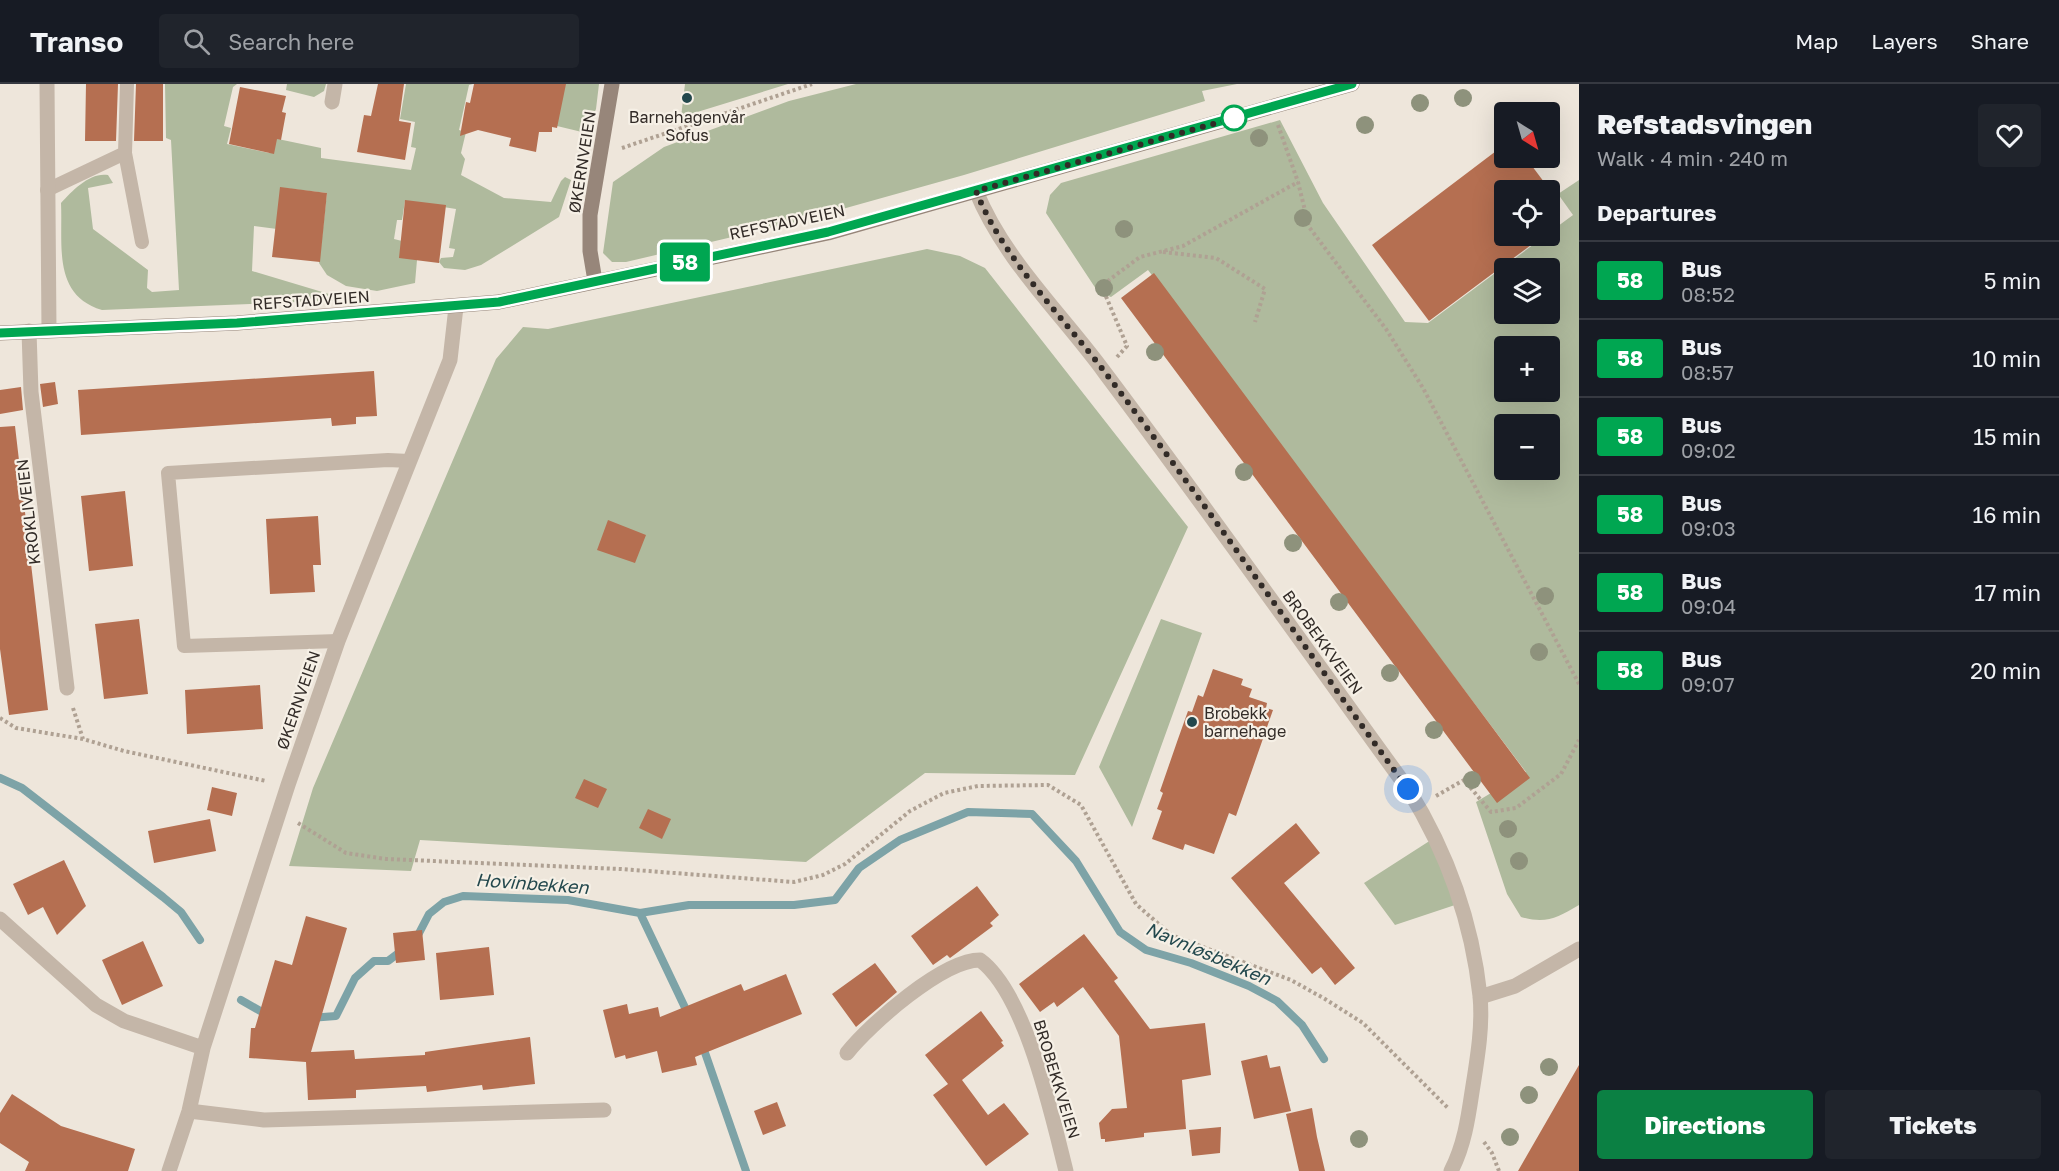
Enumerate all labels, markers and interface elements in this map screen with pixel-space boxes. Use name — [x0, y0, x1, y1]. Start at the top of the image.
search box — [159, 14, 579, 68]
text: Transo — [30, 25, 123, 58]
icon: search — [180, 25, 213, 58]
text: Search here — [228, 28, 354, 55]
text: Map — [1795, 28, 1838, 54]
text: Layers — [1871, 28, 1938, 54]
text: Share — [1971, 28, 2029, 54]
marker: Barnehagenvår Sofus — [680, 91, 694, 105]
north arrow — [1494, 102, 1560, 168]
map controls — [1494, 102, 1560, 480]
button: heart — [1978, 104, 2041, 167]
unlabelled marker — [1221, 105, 1247, 131]
place label: Barnehagenvår Sofus — [629, 107, 745, 145]
text: Refstadsvingen — [1597, 107, 1812, 140]
street label: ØKERNVEIEN — [564, 110, 600, 214]
text: Walk · 4 min · 240 m — [1597, 146, 1788, 170]
button: locate — [1494, 180, 1560, 246]
text: Departures — [1597, 199, 1716, 226]
street label: REFSTADVEIEN — [727, 200, 847, 244]
line badge: 58 — [658, 242, 712, 282]
text: 58 — [672, 249, 698, 275]
text: Bus — [1681, 255, 1722, 282]
button: layers — [1494, 258, 1560, 324]
text: 58 — [1617, 267, 1643, 293]
text: 5 min — [1984, 267, 2041, 294]
text: 08:52 — [1681, 282, 1735, 306]
street label: REFSTADVEIEN — [252, 286, 370, 314]
text: Bus — [1681, 333, 1722, 360]
button: + — [1494, 336, 1560, 402]
text: 58 — [1617, 345, 1643, 371]
text: 10 min — [1972, 345, 2041, 372]
text: 08:57 — [1681, 360, 1734, 384]
text: Bus — [1681, 411, 1722, 438]
button: − — [1494, 414, 1560, 480]
text: 58 — [1617, 423, 1643, 449]
text: 15 min — [1973, 423, 2041, 450]
text: 09:02 — [1681, 438, 1736, 462]
street label: KROKLIVEIEN — [12, 458, 44, 566]
text: Bus — [1681, 489, 1722, 516]
text: 58 — [1617, 501, 1643, 527]
text: 16 min — [1973, 501, 2041, 528]
text: 09:03 — [1681, 516, 1736, 540]
text: Bus — [1681, 567, 1722, 594]
text: 58 — [1617, 579, 1643, 605]
text: 17 min — [1974, 579, 2041, 606]
street label: BROBEKKVEIEN — [1279, 586, 1367, 698]
text: 09:04 — [1681, 594, 1736, 618]
text: Bus — [1681, 645, 1722, 672]
street label: ØKERNVEIEN — [272, 648, 324, 752]
text: 58 — [1617, 657, 1643, 683]
text: 20 min — [1970, 657, 2041, 684]
text: 09:07 — [1681, 672, 1735, 696]
place label: Brobekk barnehage — [1204, 703, 1286, 741]
marker: Brobekk barnehage — [1185, 715, 1199, 729]
your location — [1393, 774, 1423, 804]
water label: Hovinbekken — [475, 868, 590, 898]
water label: Navnløsbekken — [1143, 917, 1275, 990]
street label: BROBEKKVEIEN — [1029, 1017, 1085, 1141]
button: Directions — [1597, 1090, 1813, 1159]
button: Tickets — [1825, 1090, 2041, 1159]

